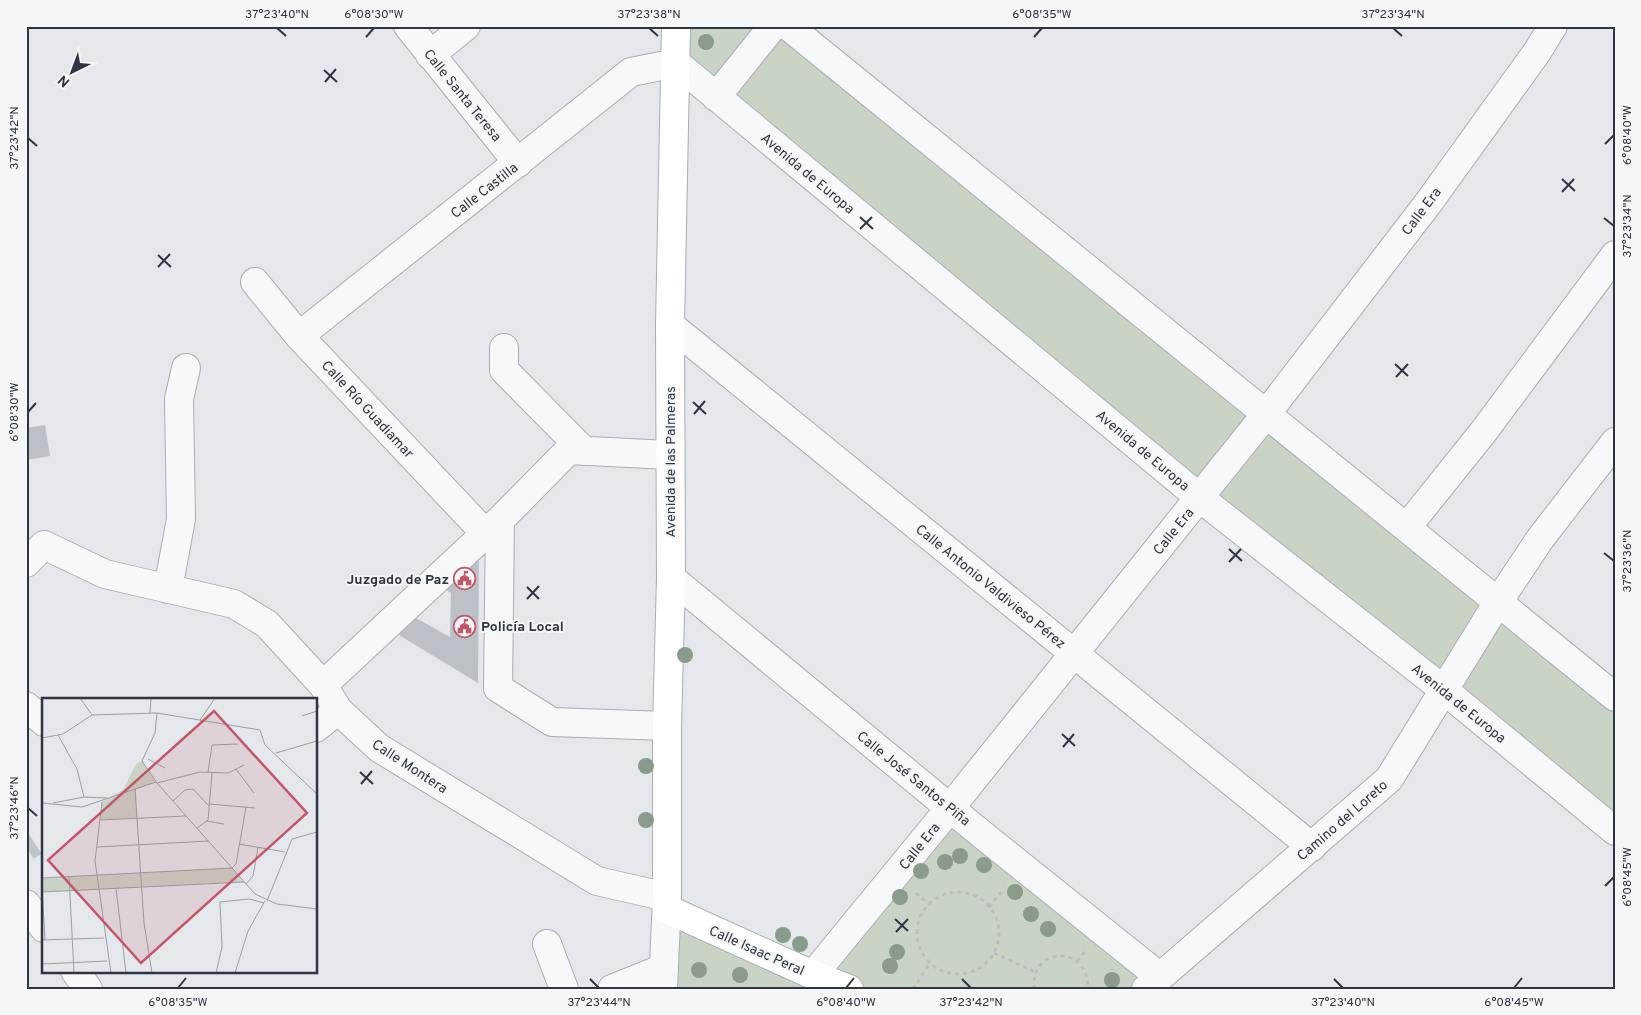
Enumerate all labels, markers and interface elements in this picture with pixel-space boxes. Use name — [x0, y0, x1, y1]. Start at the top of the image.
text: 37°23'40"N — [245, 7, 309, 23]
text: 6°08'30"W — [344, 7, 404, 23]
text: 37°23'38"N — [617, 7, 681, 23]
text: 6°08'35"W — [1012, 7, 1072, 23]
text: 37°23'34"N — [1361, 7, 1425, 23]
street label: Calle Santa Teresa — [419, 46, 504, 146]
north arrow — [48, 48, 98, 98]
text: N — [55, 71, 74, 90]
text: 6°08'40"W — [1620, 105, 1636, 165]
text: 37°23'42"N — [7, 106, 23, 170]
street label: Avenida de Europa — [757, 130, 857, 218]
street label: Calle Castilla — [448, 160, 522, 223]
street label: Calle Era — [1399, 185, 1446, 239]
text: 37°23'34"N — [1620, 194, 1636, 258]
street label: Calle Río Guadiamar — [317, 358, 417, 463]
text: 6°08'30"W — [7, 382, 23, 442]
street label: Avenida de las Palmeras — [663, 386, 680, 538]
street label: Avenida de Europa — [1092, 407, 1192, 495]
street label: Calle Era — [1150, 505, 1198, 559]
street label: Calle Antonio Valdivieso Pérez — [912, 521, 1069, 653]
text: 37°23'36"N — [1620, 529, 1636, 593]
public building icon: Juzgado de Paz — [453, 567, 477, 591]
place label: Juzgado de Paz — [347, 572, 449, 589]
public building icon: Policía Local — [453, 614, 477, 638]
place label: Policía Local — [481, 619, 564, 636]
street label: Avenida de Europa — [1407, 661, 1509, 748]
inset map — [42, 698, 318, 972]
street label: Calle José Santos Piña — [853, 728, 973, 830]
street label: Calle Montera — [368, 737, 450, 798]
text: 37°23'46"N — [7, 776, 23, 840]
street label: Camino del Loreto — [1294, 777, 1392, 865]
street label: Calle Era — [896, 820, 944, 874]
text: 6°08'45"W — [1620, 847, 1636, 907]
street label: Calle Isaac Peral — [706, 923, 807, 980]
text: 6°08'35"W — [148, 995, 208, 1011]
text: 37°23'44"N — [567, 995, 631, 1011]
text: 6°08'40"W — [816, 995, 876, 1011]
text: 37°23'42"N — [939, 995, 1003, 1011]
text: 37°23'40"N — [1311, 995, 1375, 1011]
text: 6°08'45"W — [1484, 995, 1544, 1011]

